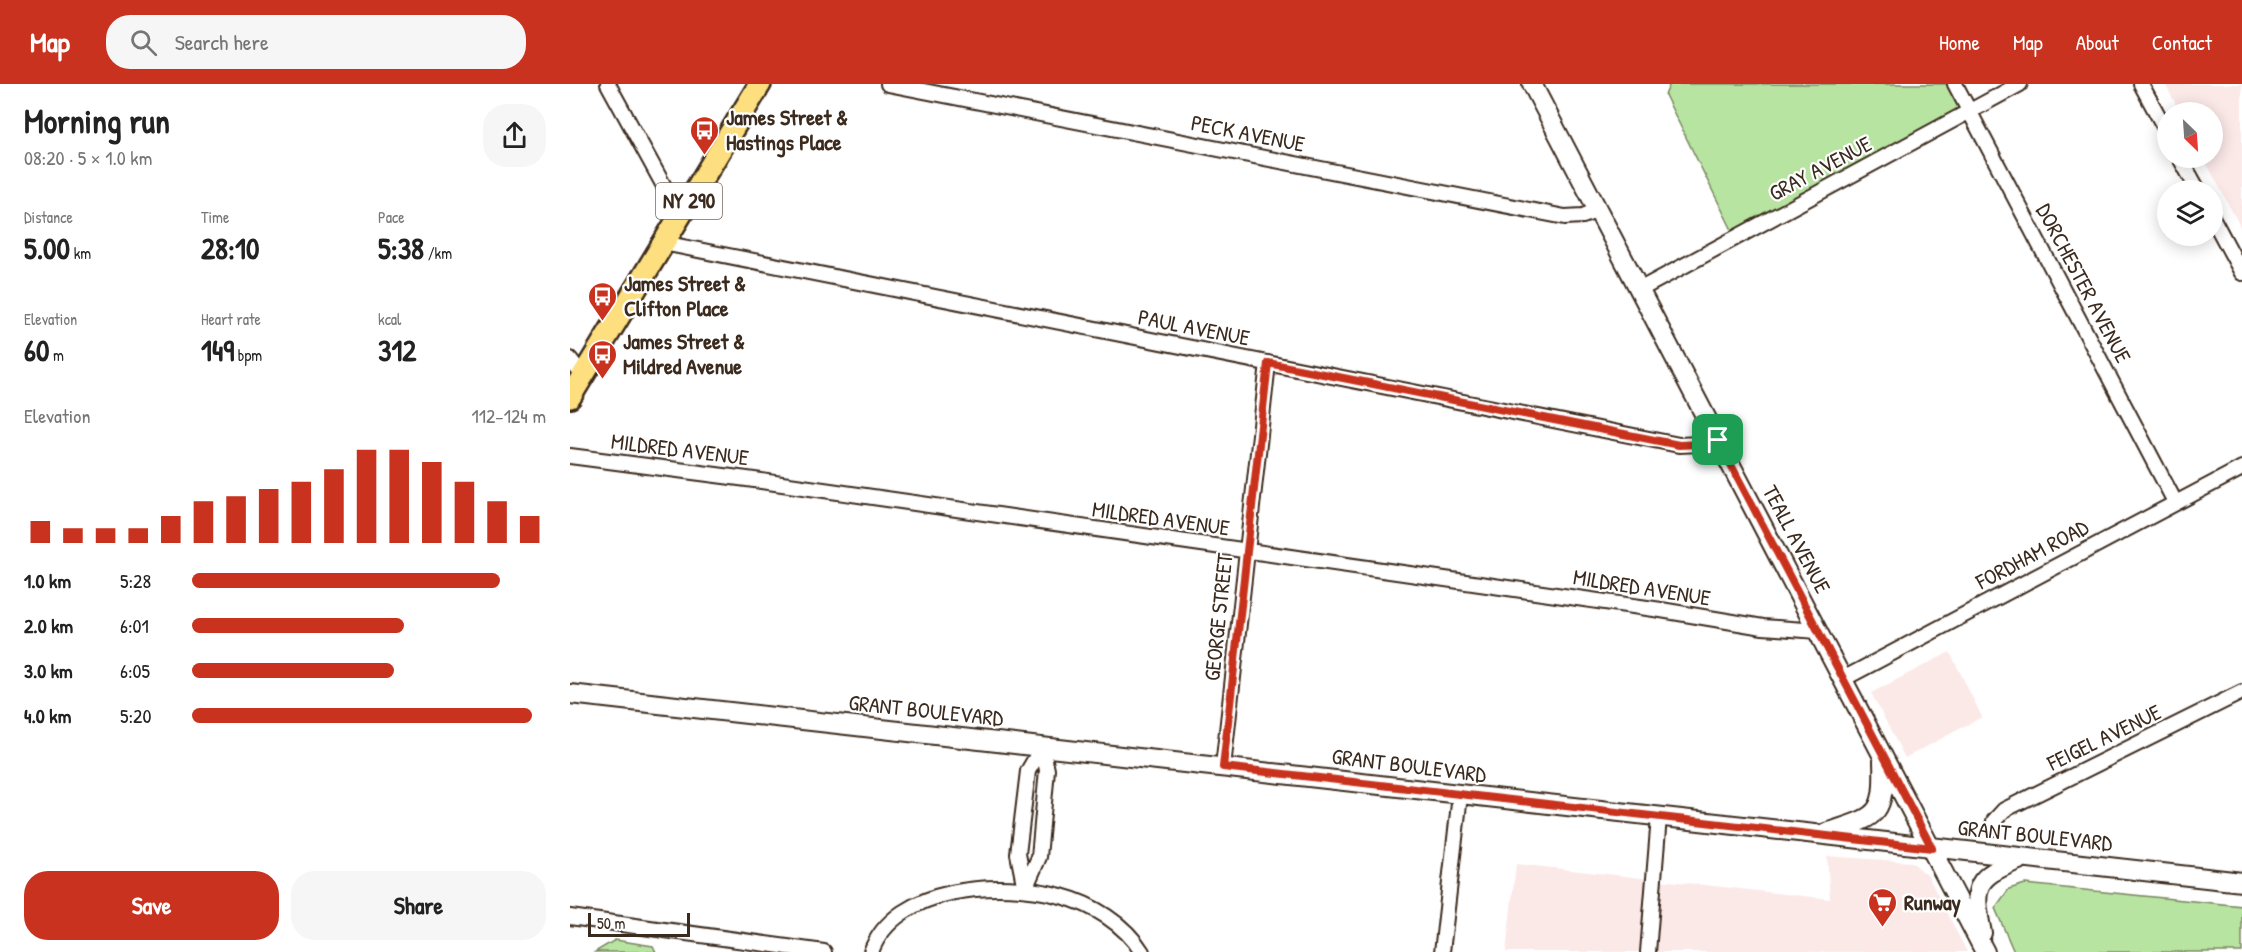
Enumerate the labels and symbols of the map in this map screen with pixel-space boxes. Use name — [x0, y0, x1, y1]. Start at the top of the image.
place label: James Street & Hastings Place — [726, 102, 848, 158]
north arrow — [2157, 102, 2223, 168]
street label: PECK AVENUE — [1189, 107, 1308, 159]
bus stop icon: James Street & Hastings Place — [689, 114, 721, 156]
street label: GRAY AVENUE — [1763, 128, 1877, 208]
road number: NY 290 — [656, 183, 722, 219]
street label: DORCHESTER AVENUE — [2029, 198, 2139, 368]
place label: James Street & Clifton Place — [624, 268, 746, 323]
bus stop icon: James Street & Clifton Place — [587, 280, 619, 322]
street label: PAUL AVENUE — [1136, 301, 1253, 353]
place label: James Street & Mildred Avenue — [623, 326, 745, 381]
bus stop icon: James Street & Mildred Avenue — [586, 338, 618, 380]
pin — [1692, 414, 1743, 465]
street label: MILDRED AVENUE — [609, 426, 751, 472]
street label: TEALL AVENUE — [1756, 480, 1838, 599]
street label: MILDRED AVENUE — [1090, 494, 1232, 543]
street label: FORDHAM ROAD — [1970, 512, 2094, 597]
street label: GEORGE STREET — [1196, 551, 1240, 682]
street label: MILDRED AVENUE — [1571, 561, 1713, 613]
street label: GRANT BOULEVARD — [847, 687, 1005, 733]
street label: FEIGEL AVENUE — [2041, 696, 2166, 778]
street label: GRANT BOULEVARD — [1330, 741, 1488, 789]
street label: GRANT BOULEVARD — [1956, 812, 2114, 858]
supermarket icon: Runway — [1867, 886, 1899, 928]
place label: Runway — [1904, 887, 1962, 918]
scale bar — [588, 910, 690, 938]

